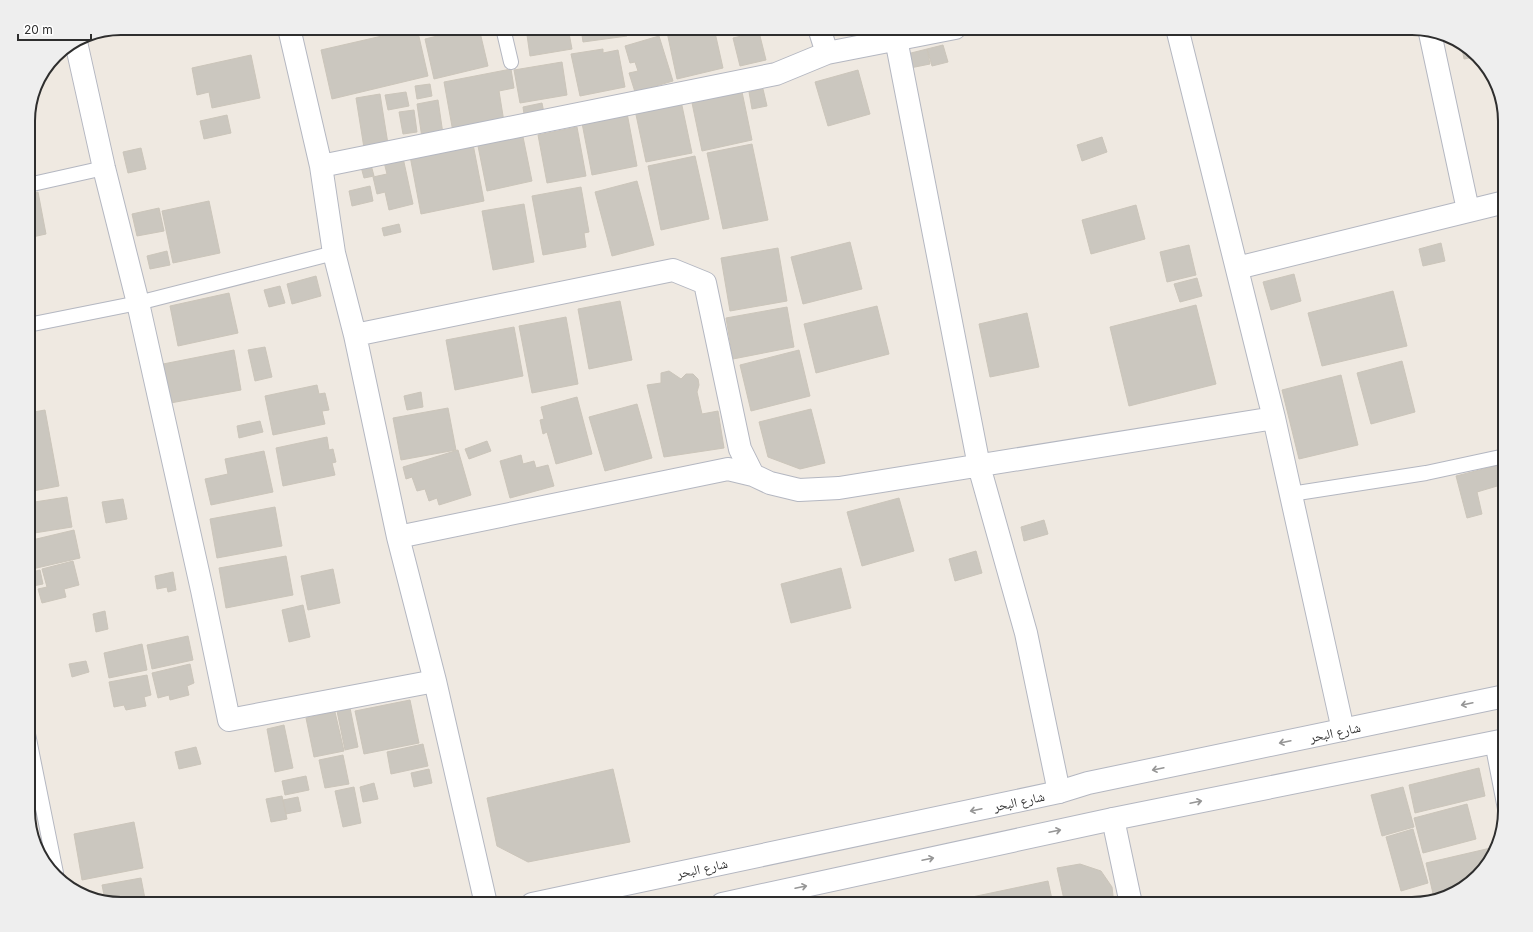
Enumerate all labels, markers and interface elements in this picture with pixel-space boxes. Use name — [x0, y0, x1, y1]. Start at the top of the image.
scale bar — [18, 16, 91, 42]
text: 20 m — [24, 22, 53, 37]
one-way arrow — [1461, 700, 1474, 708]
street label: شارع البحر — [1307, 719, 1362, 747]
one-way arrow — [1279, 739, 1292, 747]
one-way arrow — [1151, 765, 1164, 773]
street label: شارع البحر — [991, 788, 1046, 816]
one-way arrow — [1189, 797, 1202, 805]
one-way arrow — [970, 806, 983, 814]
one-way arrow — [1048, 827, 1061, 835]
street label: شارع البحر — [674, 855, 729, 883]
one-way arrow — [921, 855, 934, 863]
one-way arrow — [794, 882, 807, 890]

